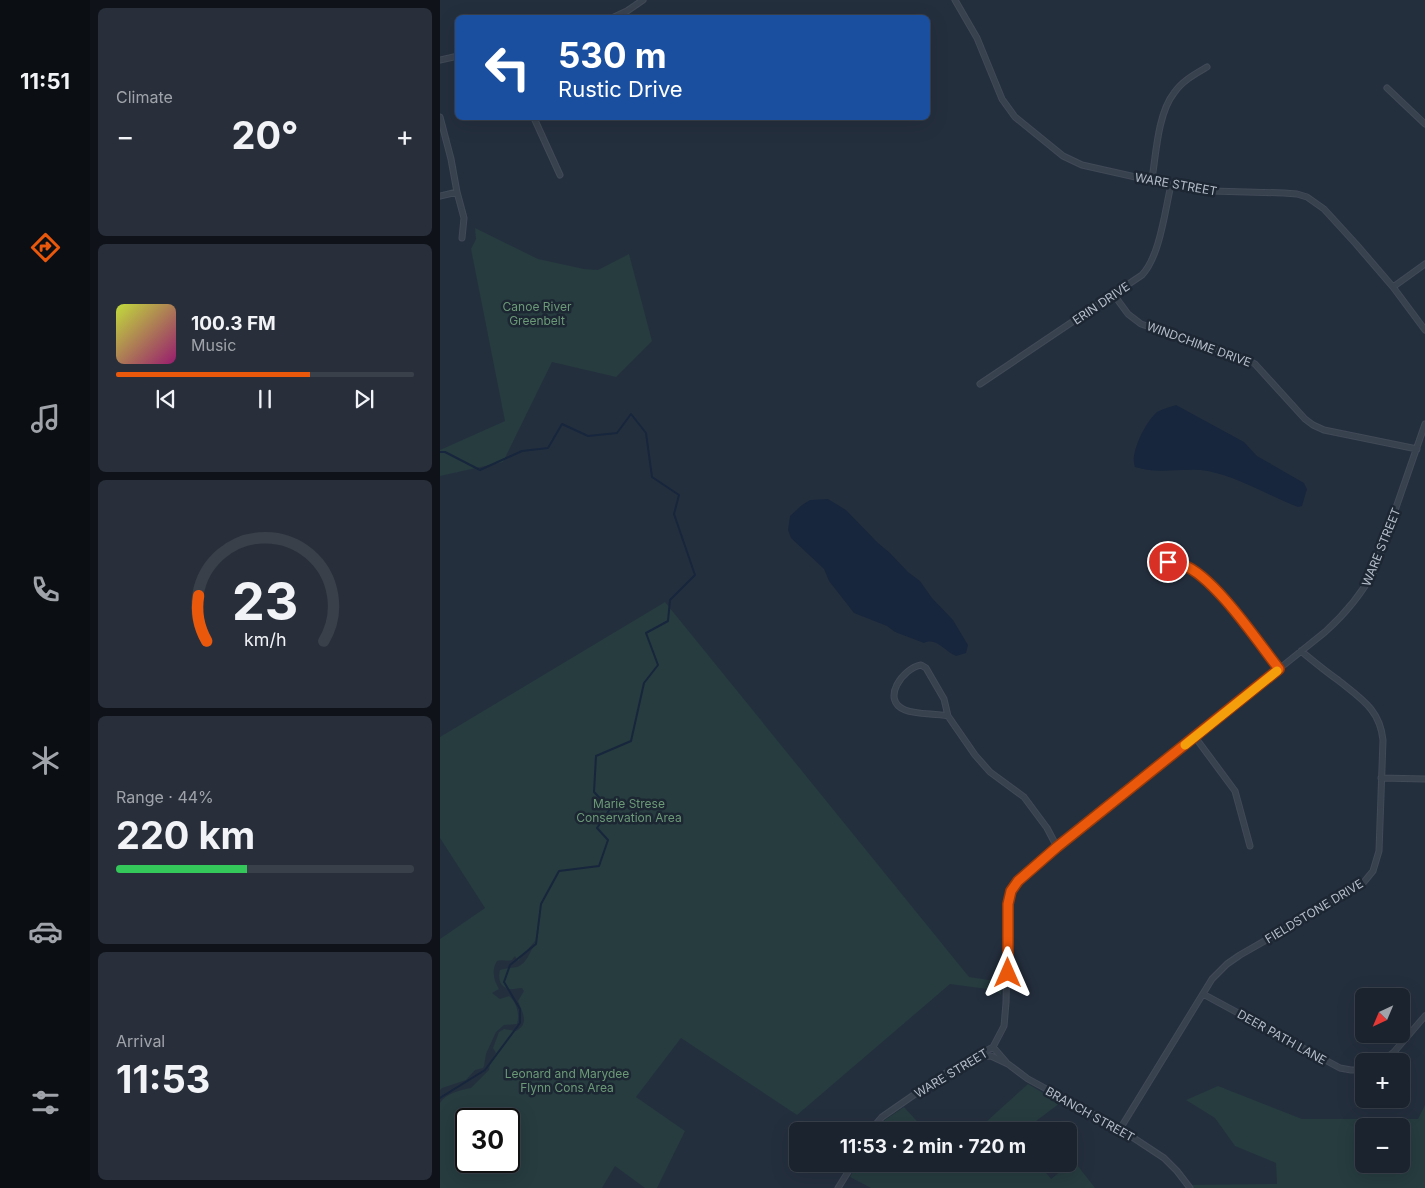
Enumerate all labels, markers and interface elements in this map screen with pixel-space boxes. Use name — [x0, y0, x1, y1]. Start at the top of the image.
text: 530 m — [558, 34, 667, 76]
icon: left — [475, 35, 540, 100]
text: 11:51 — [20, 68, 70, 94]
text: Rustic Drive — [558, 76, 683, 102]
text: Climate — [116, 87, 173, 107]
text: 20° — [231, 112, 299, 158]
text: − — [116, 119, 135, 153]
text: + — [395, 119, 414, 153]
street label: WARE STREET — [1134, 169, 1218, 199]
icon: directions — [28, 230, 63, 265]
street label: ERIN DRIVE — [1070, 278, 1132, 328]
park label: Canoe River Greenbelt — [503, 299, 572, 328]
text: 100.3 FM — [191, 312, 276, 335]
street label: WINDCHIME DRIVE — [1145, 318, 1253, 370]
text: Music — [191, 335, 236, 355]
icon: previous — [152, 385, 180, 413]
icon: pause — [251, 385, 279, 413]
icon: next — [350, 385, 378, 413]
icon: music — [28, 401, 63, 436]
street label: WARE STREET — [1358, 505, 1404, 588]
pin — [1147, 541, 1189, 583]
icon: arrive — [1154, 548, 1182, 576]
text: 23 — [232, 570, 298, 633]
icon: phone — [28, 572, 63, 607]
text: km/h — [244, 629, 286, 650]
icon: climate — [28, 743, 63, 778]
text: Range · 44% — [116, 787, 214, 807]
park label: Marie Strese Conservation Area — [576, 796, 682, 825]
text: 220 km — [116, 812, 255, 858]
street label: FIELDSTONE DRIVE — [1262, 876, 1366, 946]
icon: car — [28, 914, 63, 949]
position arrow — [981, 946, 1033, 998]
north arrow — [1355, 988, 1410, 1042]
map controls — [1355, 988, 1410, 1173]
street label: DEER PATH LANE — [1235, 1006, 1329, 1068]
text: Arrival — [116, 1031, 165, 1051]
street label: WARE STREET — [912, 1045, 991, 1101]
button: + — [1355, 1053, 1410, 1108]
text: 11:53 — [116, 1056, 210, 1102]
park label: Leonard and Marydee Flynn Cons Area — [505, 1066, 629, 1095]
street label: BRANCH STREET — [1043, 1083, 1137, 1145]
icon: filters — [28, 1085, 63, 1120]
speed limit sign: 30 — [455, 1108, 520, 1173]
button: − — [1355, 1118, 1410, 1173]
text: 11:53 · 2 min · 720 m — [840, 1135, 1026, 1158]

